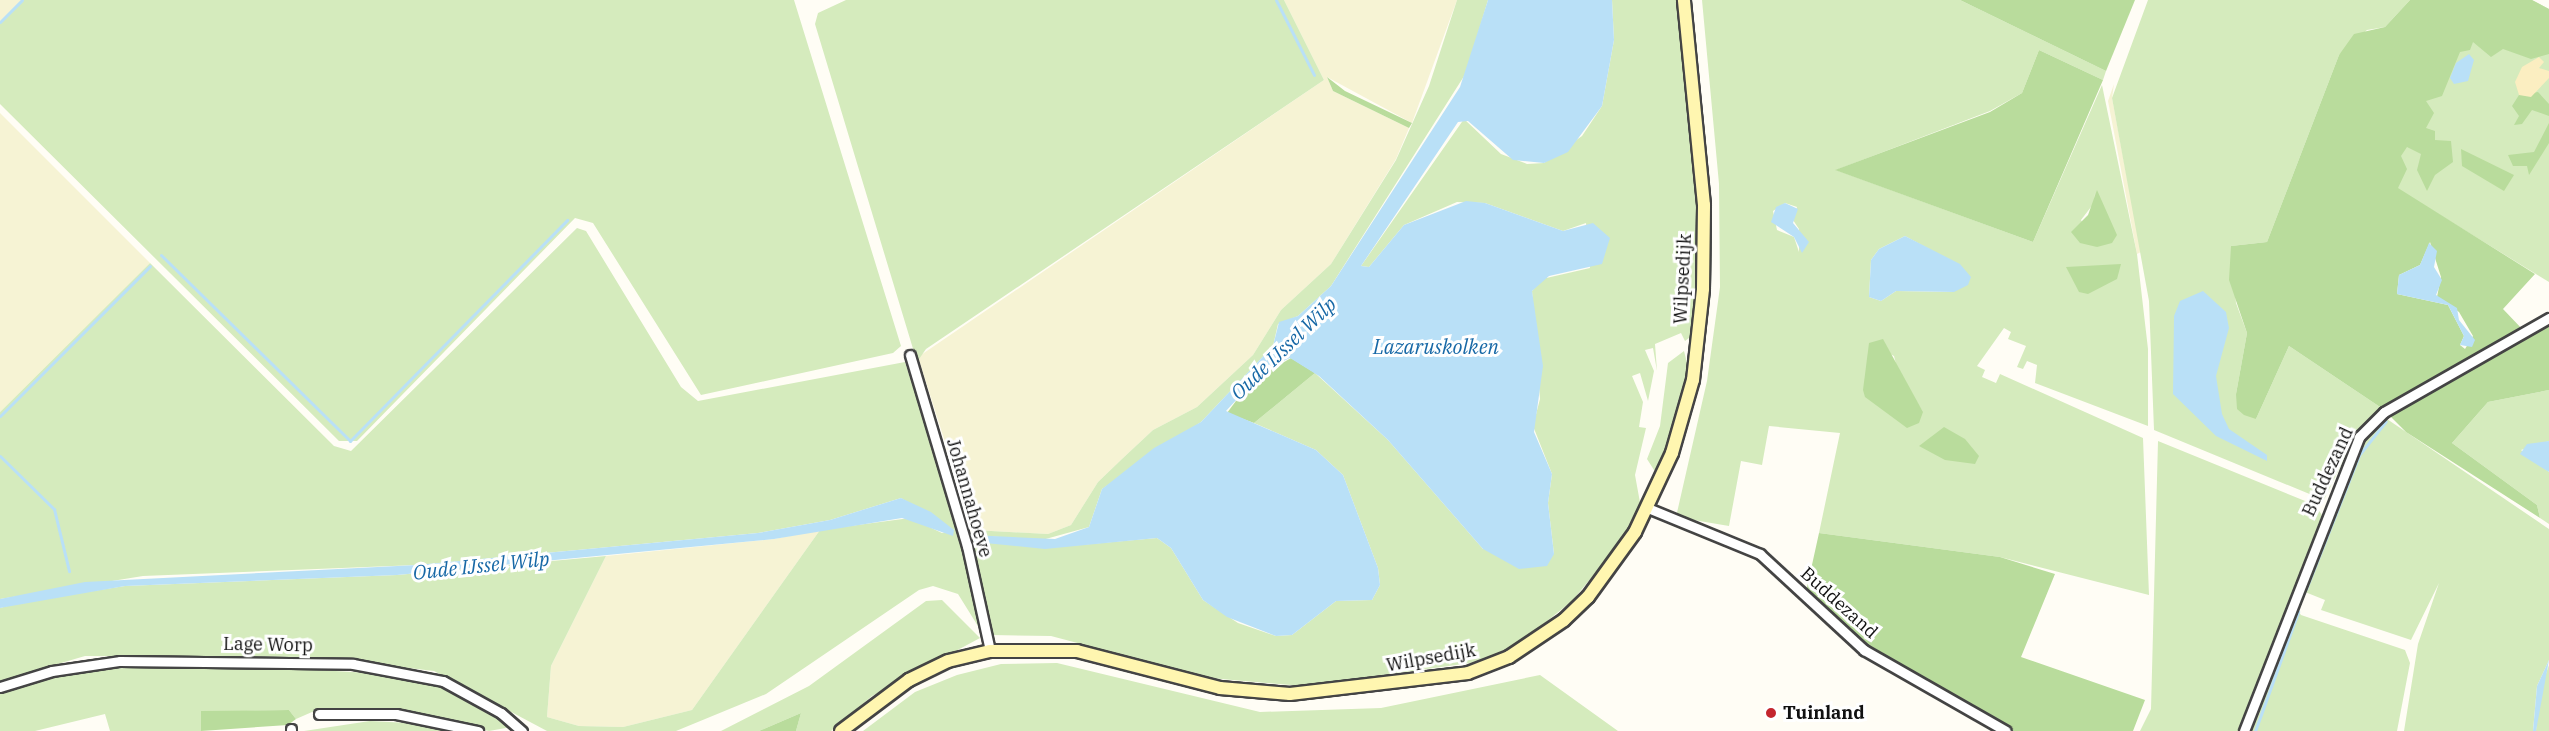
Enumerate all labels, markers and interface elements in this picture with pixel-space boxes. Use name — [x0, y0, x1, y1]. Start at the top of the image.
street label: Wilpsedijk — [1670, 233, 1696, 325]
water label: Oude IJssel Wilp — [1225, 292, 1341, 404]
water label: Lazaruskolken — [1373, 334, 1499, 358]
street label: Buddezand — [2298, 424, 2358, 520]
street label: Johannahoeve — [942, 436, 996, 560]
water label: Oude IJssel Wilp — [411, 546, 551, 584]
street label: Buddezand — [1796, 563, 1882, 643]
street label: Lage Worp — [223, 633, 313, 657]
street label: Wilpsedijk — [1385, 640, 1477, 676]
place label: Tuinland — [1783, 702, 1865, 724]
marker: Tuinland — [1764, 706, 1778, 720]

